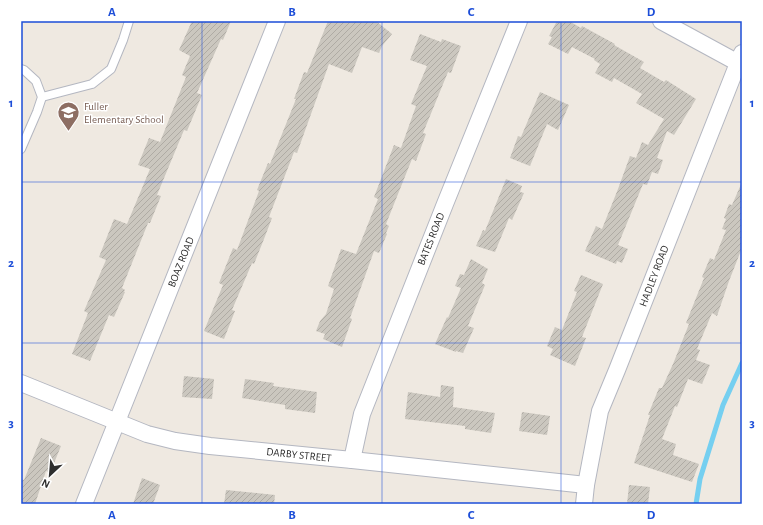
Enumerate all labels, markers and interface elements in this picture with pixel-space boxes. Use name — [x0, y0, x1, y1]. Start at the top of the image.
text: A — [108, 6, 116, 19]
text: B — [288, 6, 296, 19]
text: C — [468, 6, 475, 19]
text: D — [647, 6, 656, 19]
text: 1 — [9, 97, 13, 110]
text: 1 — [750, 97, 754, 110]
school or university icon: Fuller Elementary School — [55, 99, 81, 132]
place label: Fuller Elementary School — [84, 101, 164, 125]
street label: BATES ROAD — [415, 211, 447, 267]
street label: BOAZ ROAD — [166, 235, 196, 289]
street label: HADLEY ROAD — [637, 244, 671, 308]
text: 2 — [8, 257, 14, 270]
text: 2 — [749, 257, 755, 270]
text: 3 — [8, 417, 14, 430]
text: 3 — [749, 417, 755, 430]
street label: DARBY STREET — [266, 446, 333, 464]
north arrow — [30, 455, 70, 495]
text: N — [40, 477, 52, 490]
text: A — [108, 509, 116, 522]
text: B — [288, 509, 296, 522]
text: C — [468, 509, 475, 522]
text: D — [647, 509, 656, 522]

